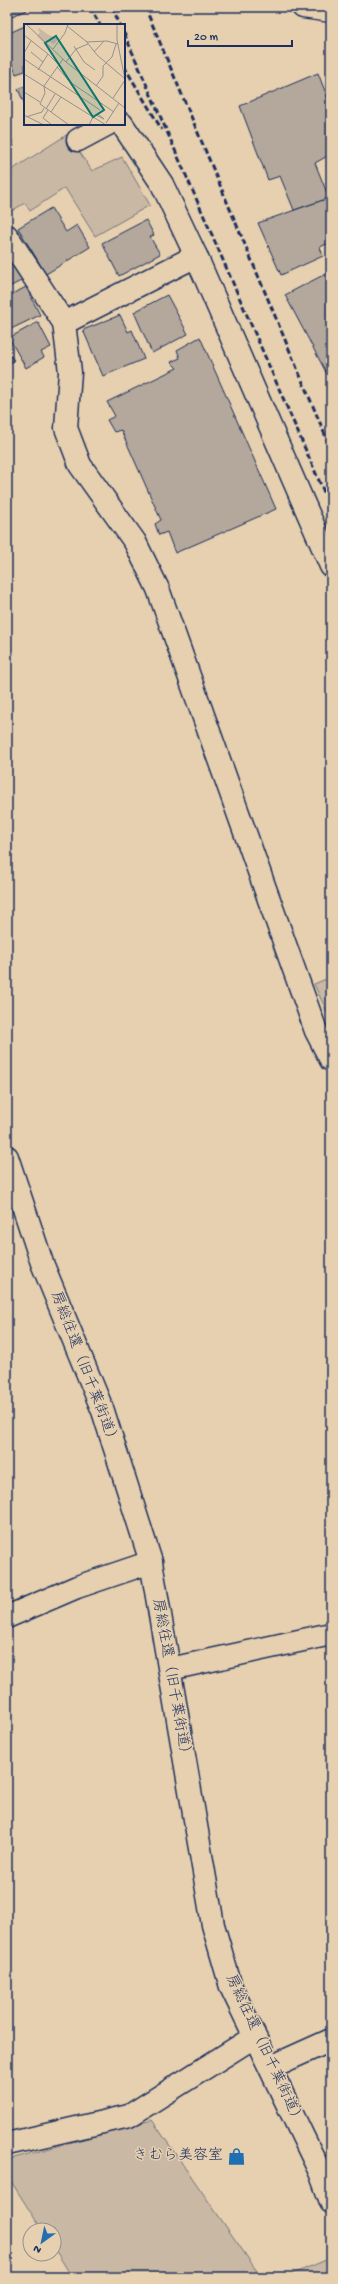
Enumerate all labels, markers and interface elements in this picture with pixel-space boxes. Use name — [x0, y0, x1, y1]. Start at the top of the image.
scale bar — [188, 22, 292, 48]
inset map — [24, 24, 125, 125]
text: 20 m — [194, 31, 219, 45]
street label: 房総往還（旧千葉街道） — [46, 1288, 123, 1449]
street label: 房総往還（旧千葉街道） — [148, 1597, 195, 1763]
street label: 房総往還（旧千葉街道） — [221, 1971, 308, 2129]
place label: きむら美容室 — [133, 2146, 223, 2165]
shop icon: きむら美容室 — [226, 2146, 246, 2166]
north arrow — [22, 2222, 62, 2262]
text: N — [31, 2242, 44, 2256]

